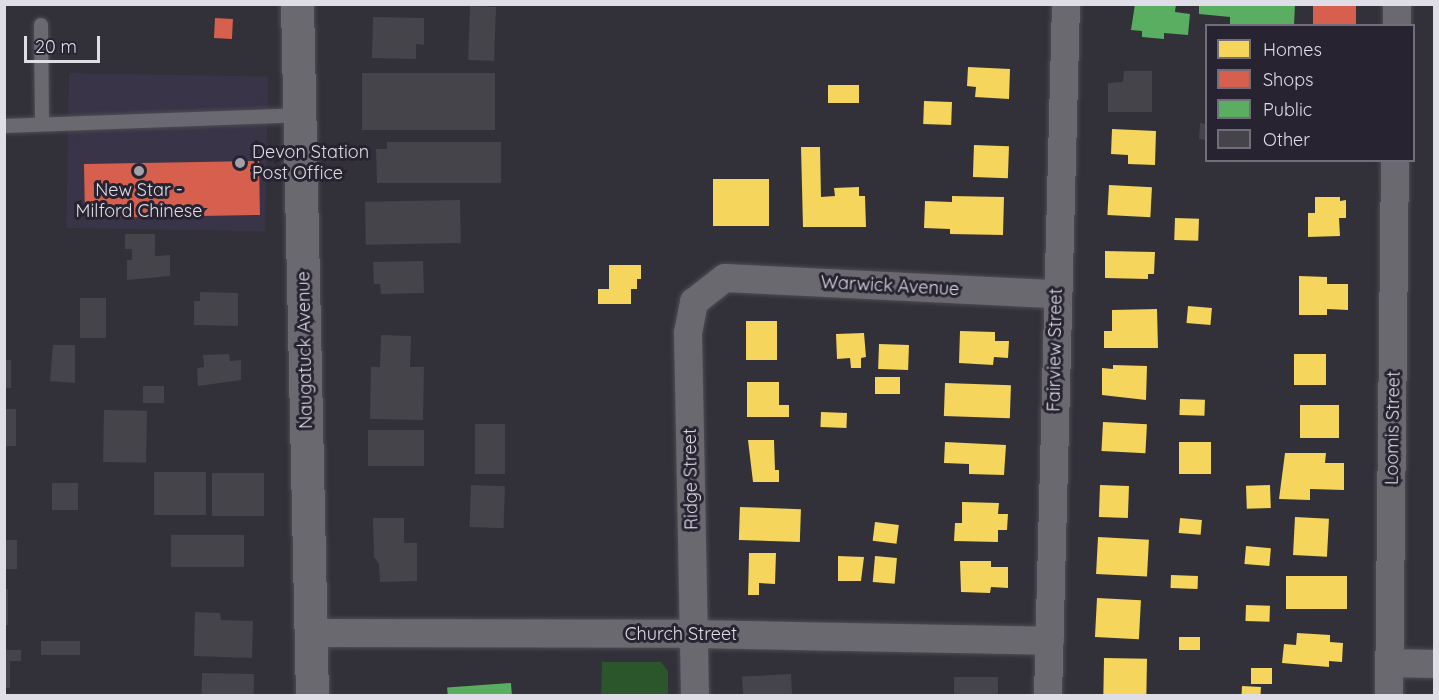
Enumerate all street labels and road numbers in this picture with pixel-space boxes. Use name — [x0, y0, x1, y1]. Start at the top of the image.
street label: Naugatuck Avenue — [293, 271, 317, 429]
street label: Warwick Avenue — [820, 272, 960, 300]
street label: Fairview Street — [1043, 288, 1067, 412]
street label: Loomis Street — [1381, 371, 1405, 485]
street label: Ridge Street — [679, 428, 703, 530]
street label: Church Street — [625, 623, 737, 645]

